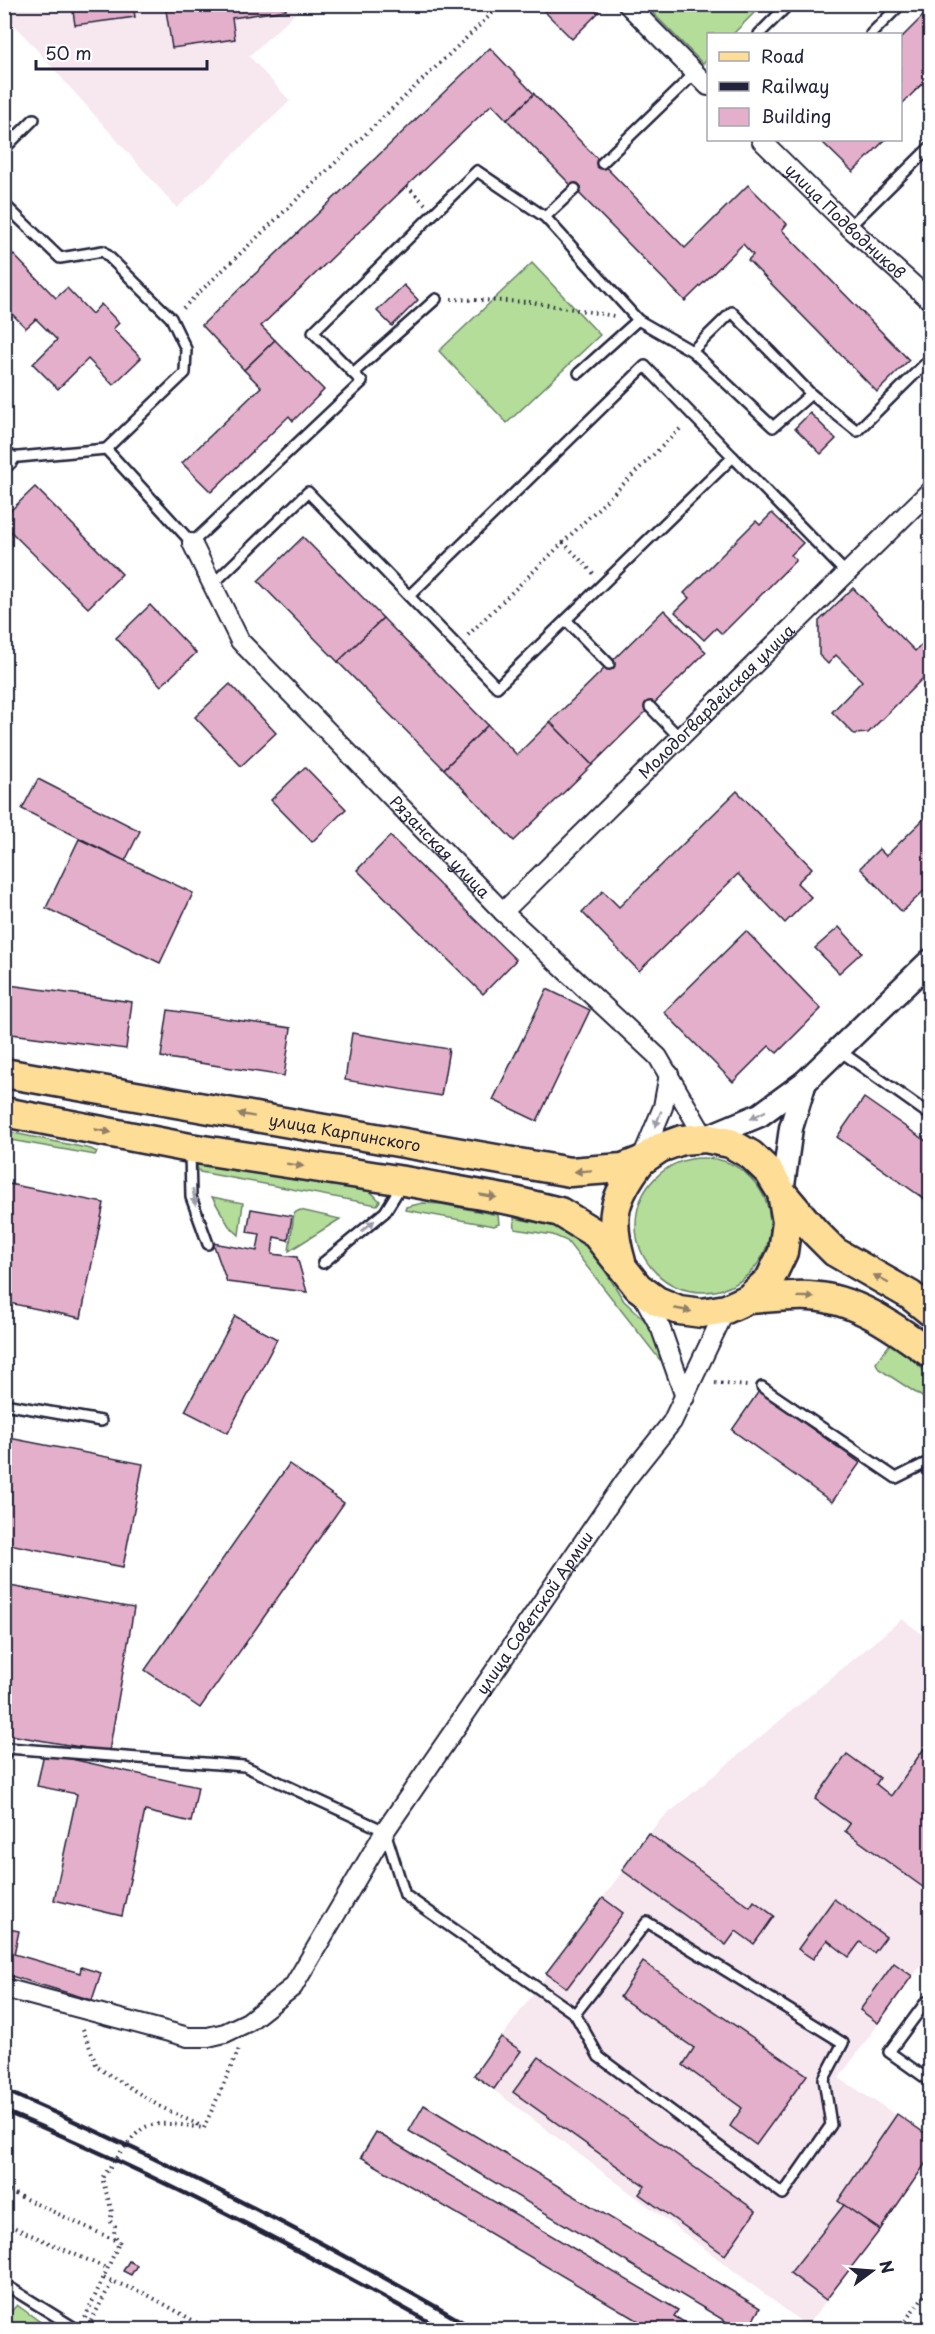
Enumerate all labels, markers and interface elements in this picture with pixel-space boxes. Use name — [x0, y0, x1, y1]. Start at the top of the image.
scale bar — [36, 33, 207, 71]
legend — [707, 33, 902, 141]
text: 50 m — [45, 39, 92, 66]
text: Road — [761, 42, 805, 69]
text: Railway — [761, 72, 829, 99]
text: Building — [761, 102, 831, 129]
street label: улица Подводников — [780, 157, 911, 284]
street label: Молодогвардейская улица — [632, 618, 800, 783]
street label: Рязанская улица — [385, 789, 496, 903]
street label: улица Карпинского — [267, 1107, 423, 1157]
one-way arrow — [653, 1110, 663, 1128]
one-way arrow — [749, 1110, 766, 1120]
one-way arrow — [237, 1111, 256, 1120]
one-way arrow — [94, 1127, 113, 1136]
one-way arrow — [286, 1160, 305, 1169]
one-way arrow — [574, 1167, 593, 1176]
one-way arrow — [189, 1188, 198, 1207]
one-way arrow — [478, 1192, 497, 1201]
one-way arrow — [360, 1220, 375, 1233]
one-way arrow — [872, 1274, 889, 1284]
one-way arrow — [797, 1292, 816, 1301]
one-way arrow — [674, 1306, 693, 1315]
street label: улица Советской Армии — [469, 1526, 598, 1699]
north arrow — [842, 2241, 902, 2301]
text: N — [874, 2257, 901, 2276]

